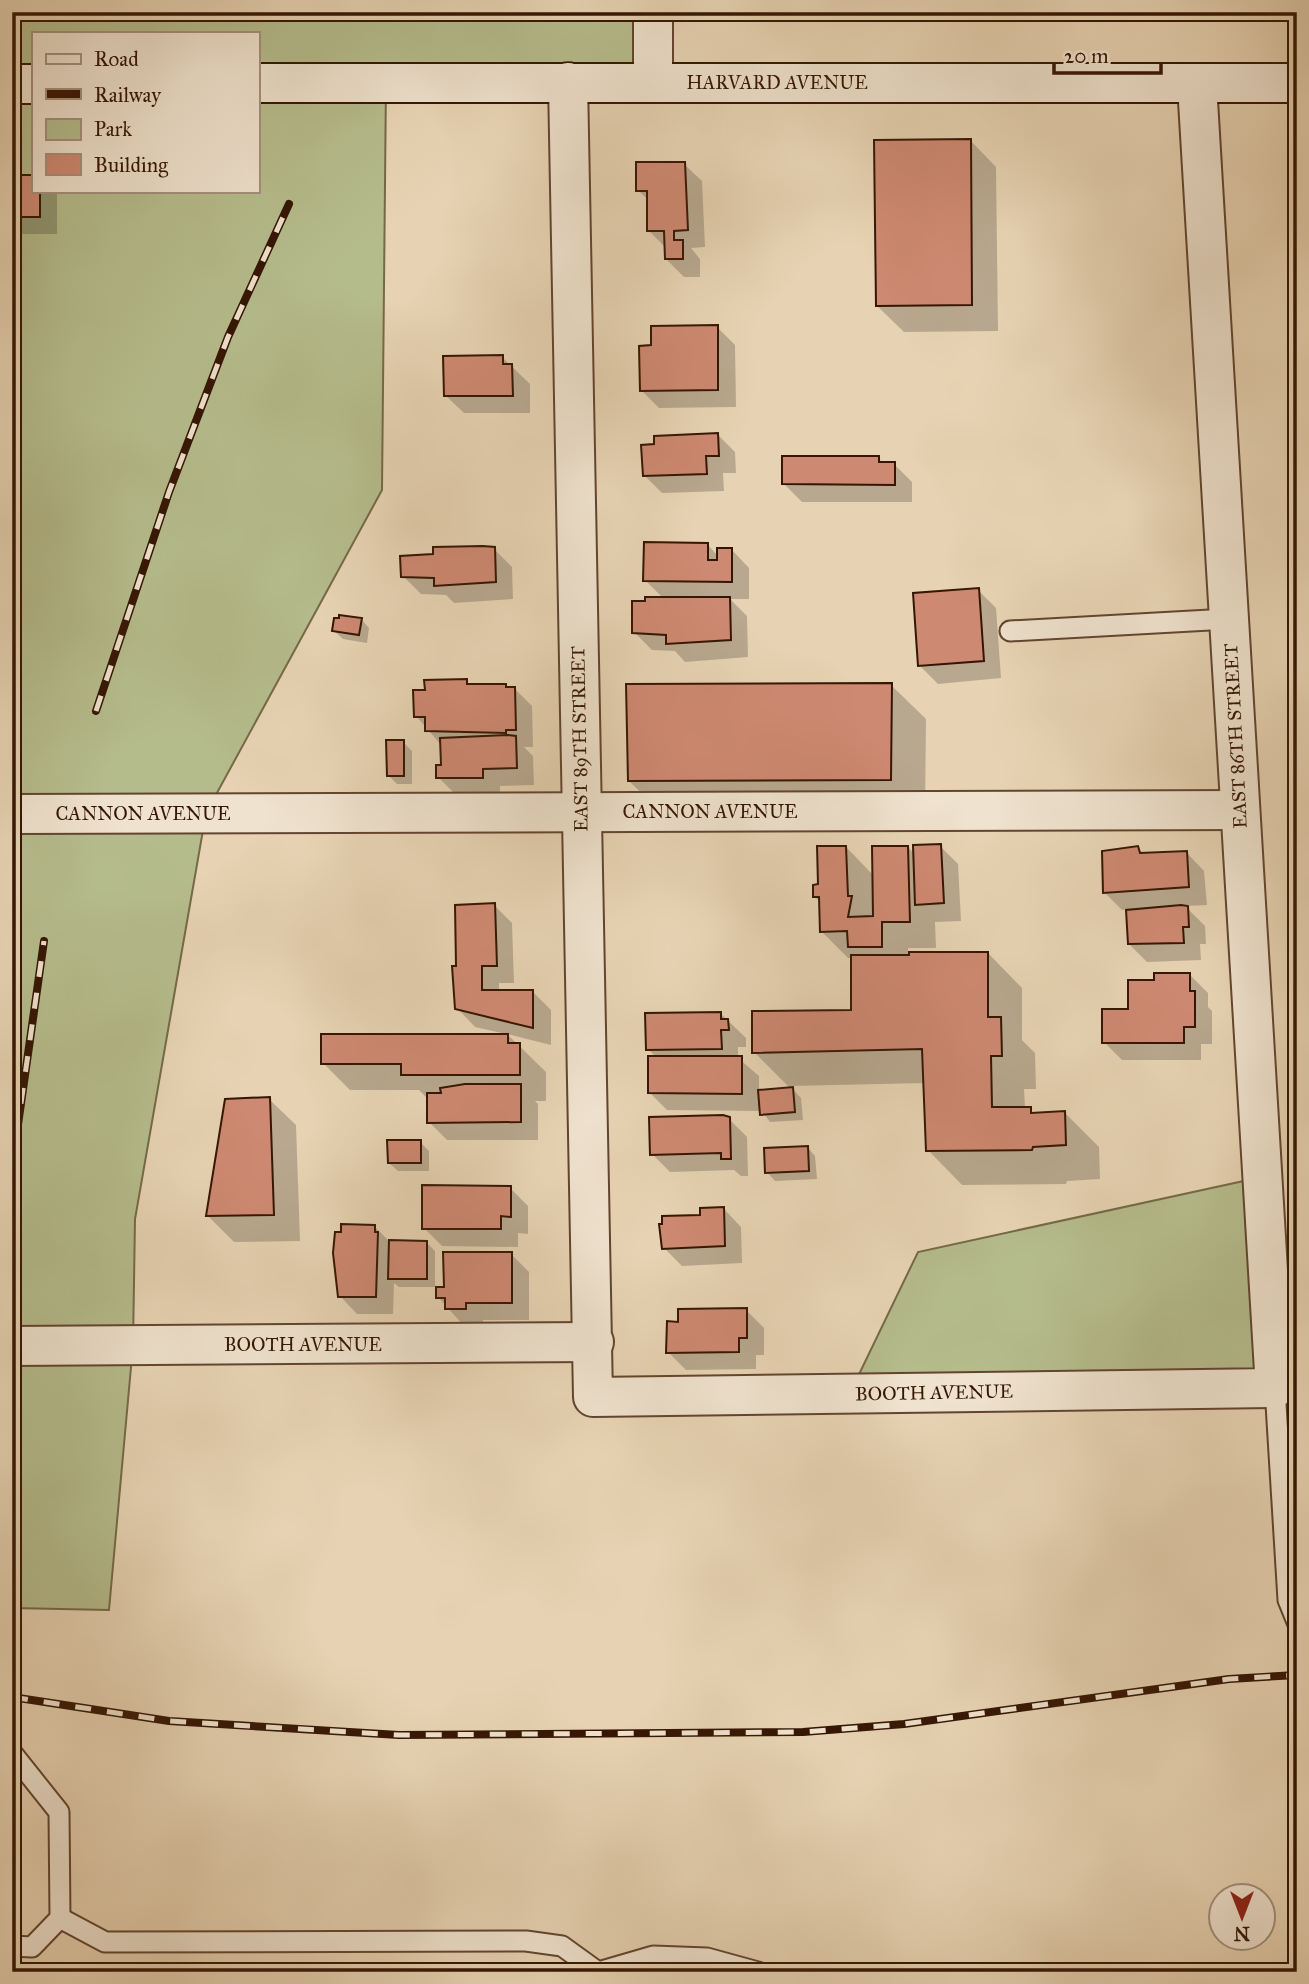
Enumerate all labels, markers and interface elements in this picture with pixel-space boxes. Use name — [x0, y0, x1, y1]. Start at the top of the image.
legend — [32, 32, 259, 192]
scale bar — [1054, 32, 1160, 76]
text: 20 m — [1064, 43, 1109, 69]
text: Road — [94, 46, 139, 72]
street label: HARVARD AVENUE — [686, 71, 868, 94]
text: Railway — [94, 82, 162, 108]
text: Park — [94, 116, 132, 142]
text: Building — [94, 152, 168, 178]
street label: EAST 86TH STREET — [1219, 643, 1252, 829]
street label: EAST 89TH STREET — [566, 646, 593, 832]
street label: CANNON AVENUE — [622, 800, 798, 823]
street label: CANNON AVENUE — [55, 802, 231, 825]
street label: BOOTH AVENUE — [224, 1333, 382, 1356]
street label: BOOTH AVENUE — [855, 1380, 1014, 1405]
north arrow — [1208, 1882, 1278, 1952]
text: N — [1234, 1922, 1250, 1945]

